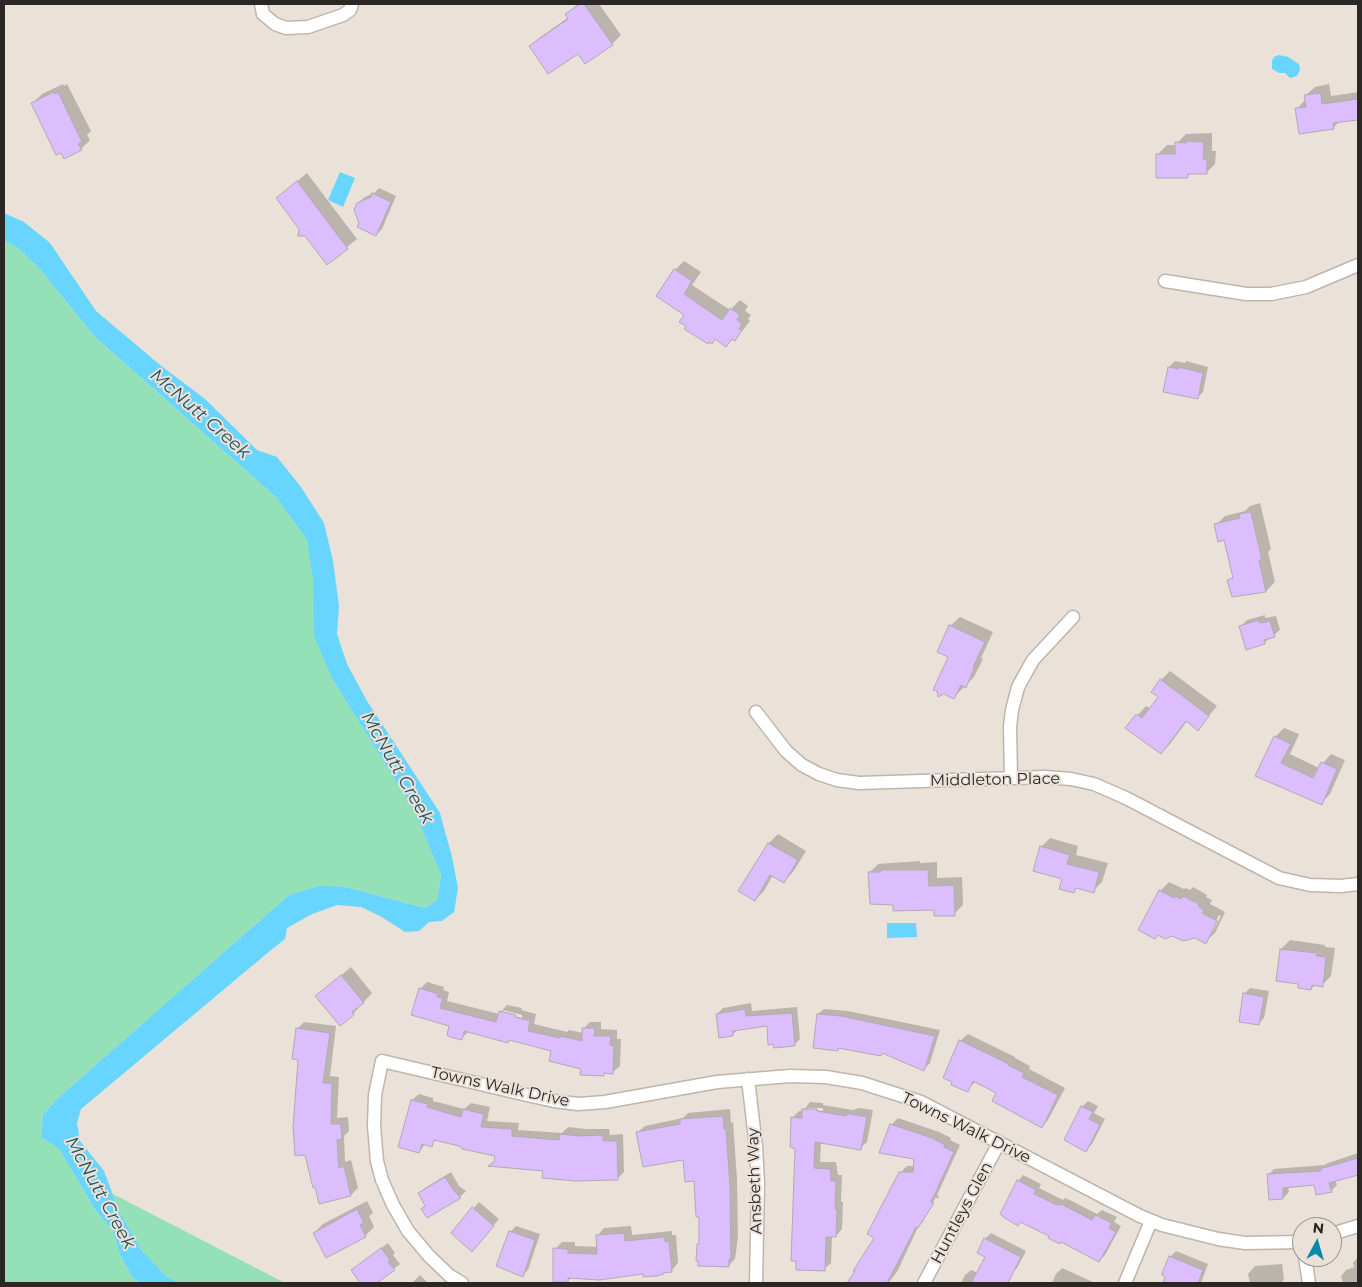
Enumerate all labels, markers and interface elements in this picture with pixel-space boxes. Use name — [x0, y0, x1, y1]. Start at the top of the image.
water label: McNutt Creek — [146, 365, 254, 463]
water label: McNutt Creek — [356, 708, 438, 828]
street label: Middleton Place — [930, 769, 1060, 791]
street label: Towns Walk Drive — [429, 1063, 571, 1111]
street label: Towns Walk Drive — [898, 1088, 1034, 1168]
street label: Ansbeth Way — [744, 1127, 766, 1235]
water label: McNutt Creek — [60, 1133, 140, 1253]
street label: Huntleys Glen — [927, 1159, 997, 1267]
north arrow — [1292, 1217, 1342, 1267]
text: N — [1312, 1219, 1325, 1238]

